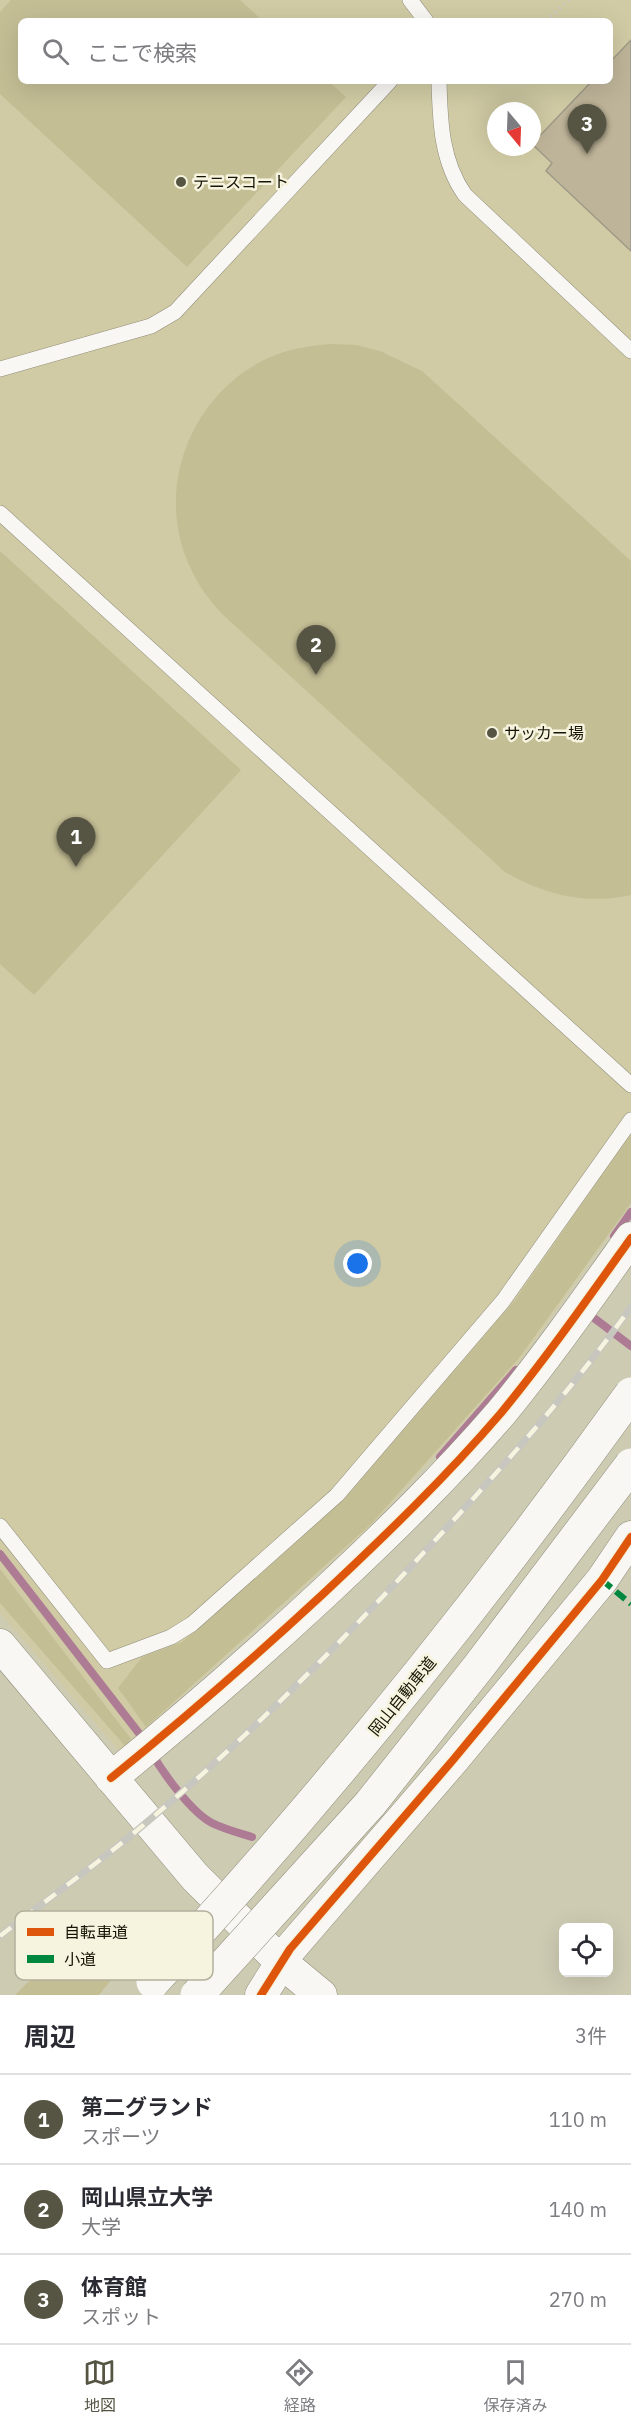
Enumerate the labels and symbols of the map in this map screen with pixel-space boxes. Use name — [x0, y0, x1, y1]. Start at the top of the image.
north arrow — [487, 102, 541, 156]
pin: 3 — [568, 104, 606, 154]
place label: テニスコート — [193, 172, 289, 192]
marker: テニスコート — [174, 175, 188, 189]
pin: 2 — [296, 626, 336, 675]
place label: サッカー場 — [504, 723, 584, 743]
marker: サッカー場 — [485, 726, 499, 740]
pin: 1 — [56, 818, 96, 867]
your location — [343, 1249, 372, 1278]
street label: 岡山自動車道 — [364, 1652, 440, 1740]
legend — [15, 1911, 213, 1980]
text: 自転車道 — [64, 1922, 128, 1942]
text: 小道 — [64, 1949, 96, 1969]

